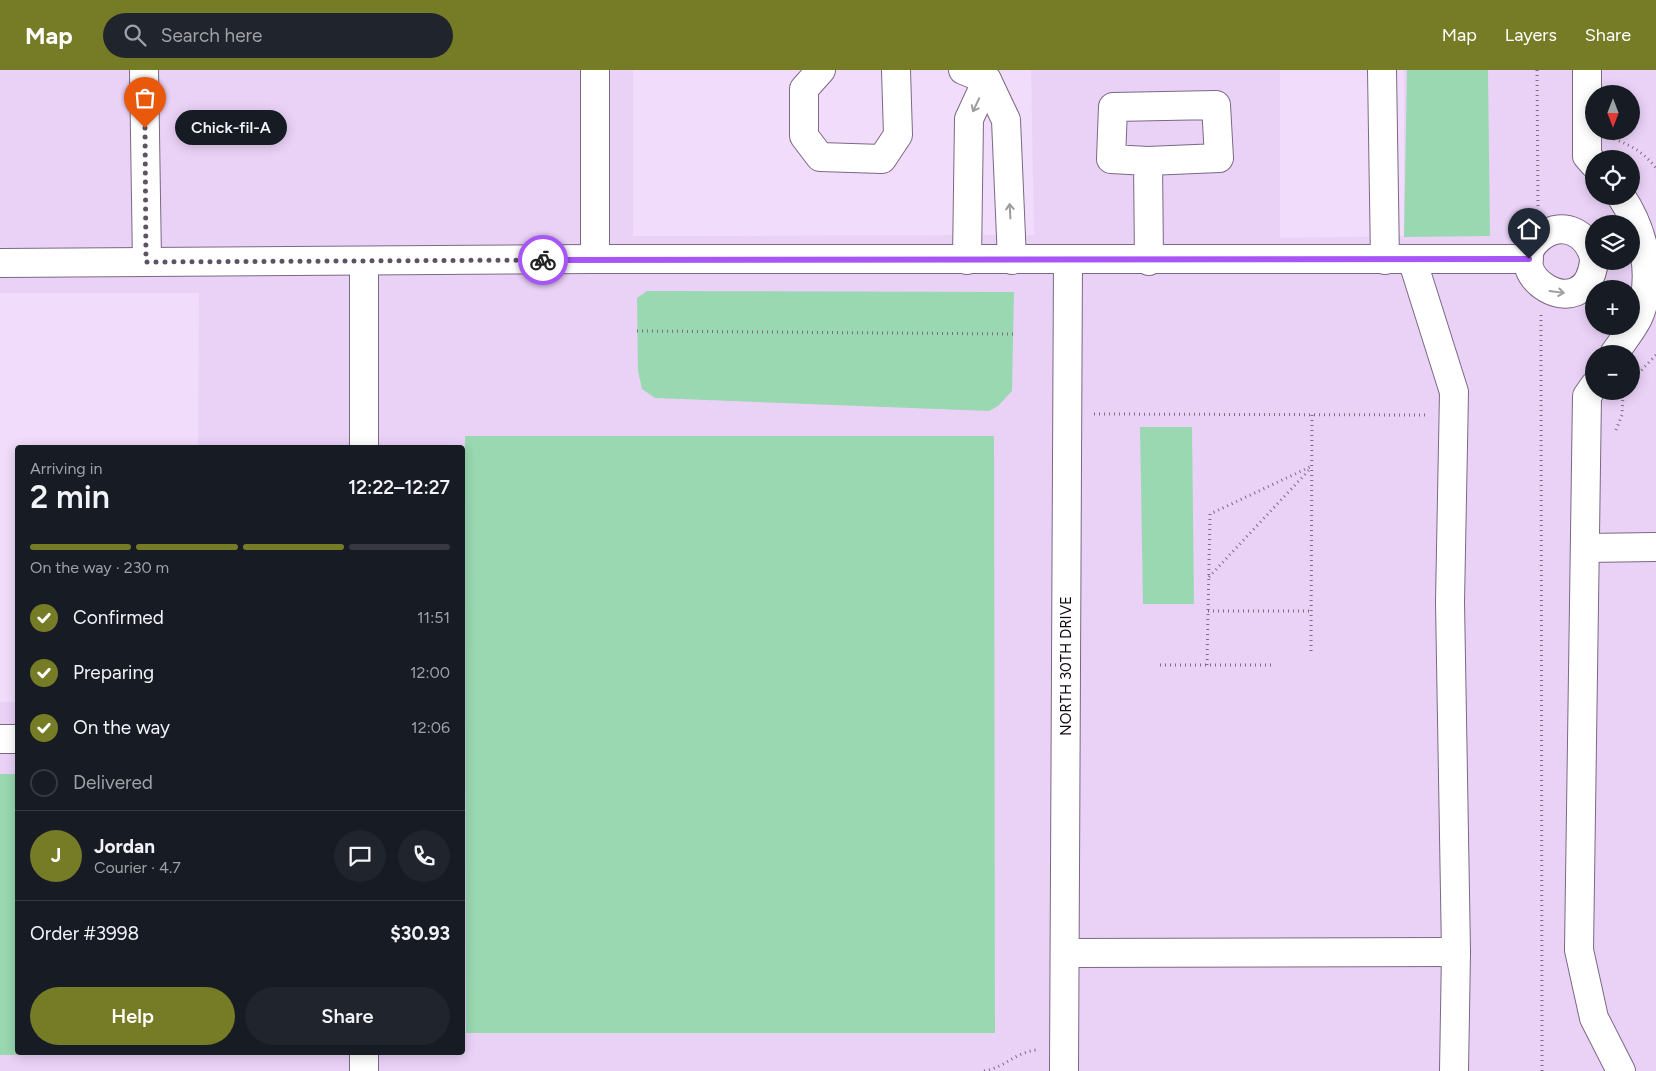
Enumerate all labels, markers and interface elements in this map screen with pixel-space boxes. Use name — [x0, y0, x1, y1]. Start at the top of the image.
search box — [103, 13, 453, 58]
text: Map — [25, 21, 73, 50]
icon: search — [121, 21, 149, 49]
text: Search here — [161, 24, 262, 47]
text: Map — [1442, 24, 1477, 46]
text: Layers — [1505, 24, 1557, 46]
text: Share — [1585, 24, 1631, 46]
pin — [124, 77, 166, 128]
icon: bag — [131, 84, 159, 112]
north arrow — [1585, 85, 1640, 140]
map controls — [1585, 85, 1640, 400]
one-way arrow — [971, 97, 980, 112]
callout: Chick-fil-A — [175, 110, 288, 146]
text: Chick-fil-A — [191, 118, 271, 137]
button: locate — [1585, 150, 1640, 205]
one-way arrow — [1005, 204, 1014, 220]
pin — [1508, 208, 1550, 259]
icon: home — [1515, 215, 1543, 243]
button: layers — [1585, 215, 1640, 270]
courier — [518, 235, 568, 285]
icon: bike — [529, 246, 557, 274]
button: + — [1585, 280, 1640, 335]
one-way arrow — [1548, 287, 1564, 297]
button: − — [1585, 345, 1640, 400]
text: Arriving in — [30, 459, 102, 478]
text: 12:22–12:27 — [348, 476, 450, 499]
text: 2 min — [30, 478, 110, 516]
text: On the way · 230 m — [30, 558, 169, 577]
street label: NORTH 30TH DRIVE — [1057, 596, 1075, 736]
icon: check — [30, 604, 58, 632]
text: Confirmed — [73, 606, 164, 629]
text: 11:51 — [417, 608, 450, 627]
icon: check — [30, 659, 58, 687]
text: Preparing — [73, 661, 154, 684]
text: 12:00 — [410, 663, 450, 682]
icon: check — [30, 714, 58, 742]
text: On the way — [73, 716, 170, 739]
text: 12:06 — [411, 718, 450, 737]
text: Delivered — [73, 771, 153, 794]
button: chat — [334, 830, 386, 882]
button: phone — [398, 830, 450, 882]
text: Jordan — [94, 835, 155, 858]
text: J — [51, 844, 61, 867]
text: Courier · 4.7 — [94, 858, 181, 877]
text: Order #3998 — [30, 922, 139, 945]
text: $30.93 — [390, 922, 450, 945]
button: Help — [30, 987, 235, 1045]
button: Share — [245, 987, 450, 1045]

